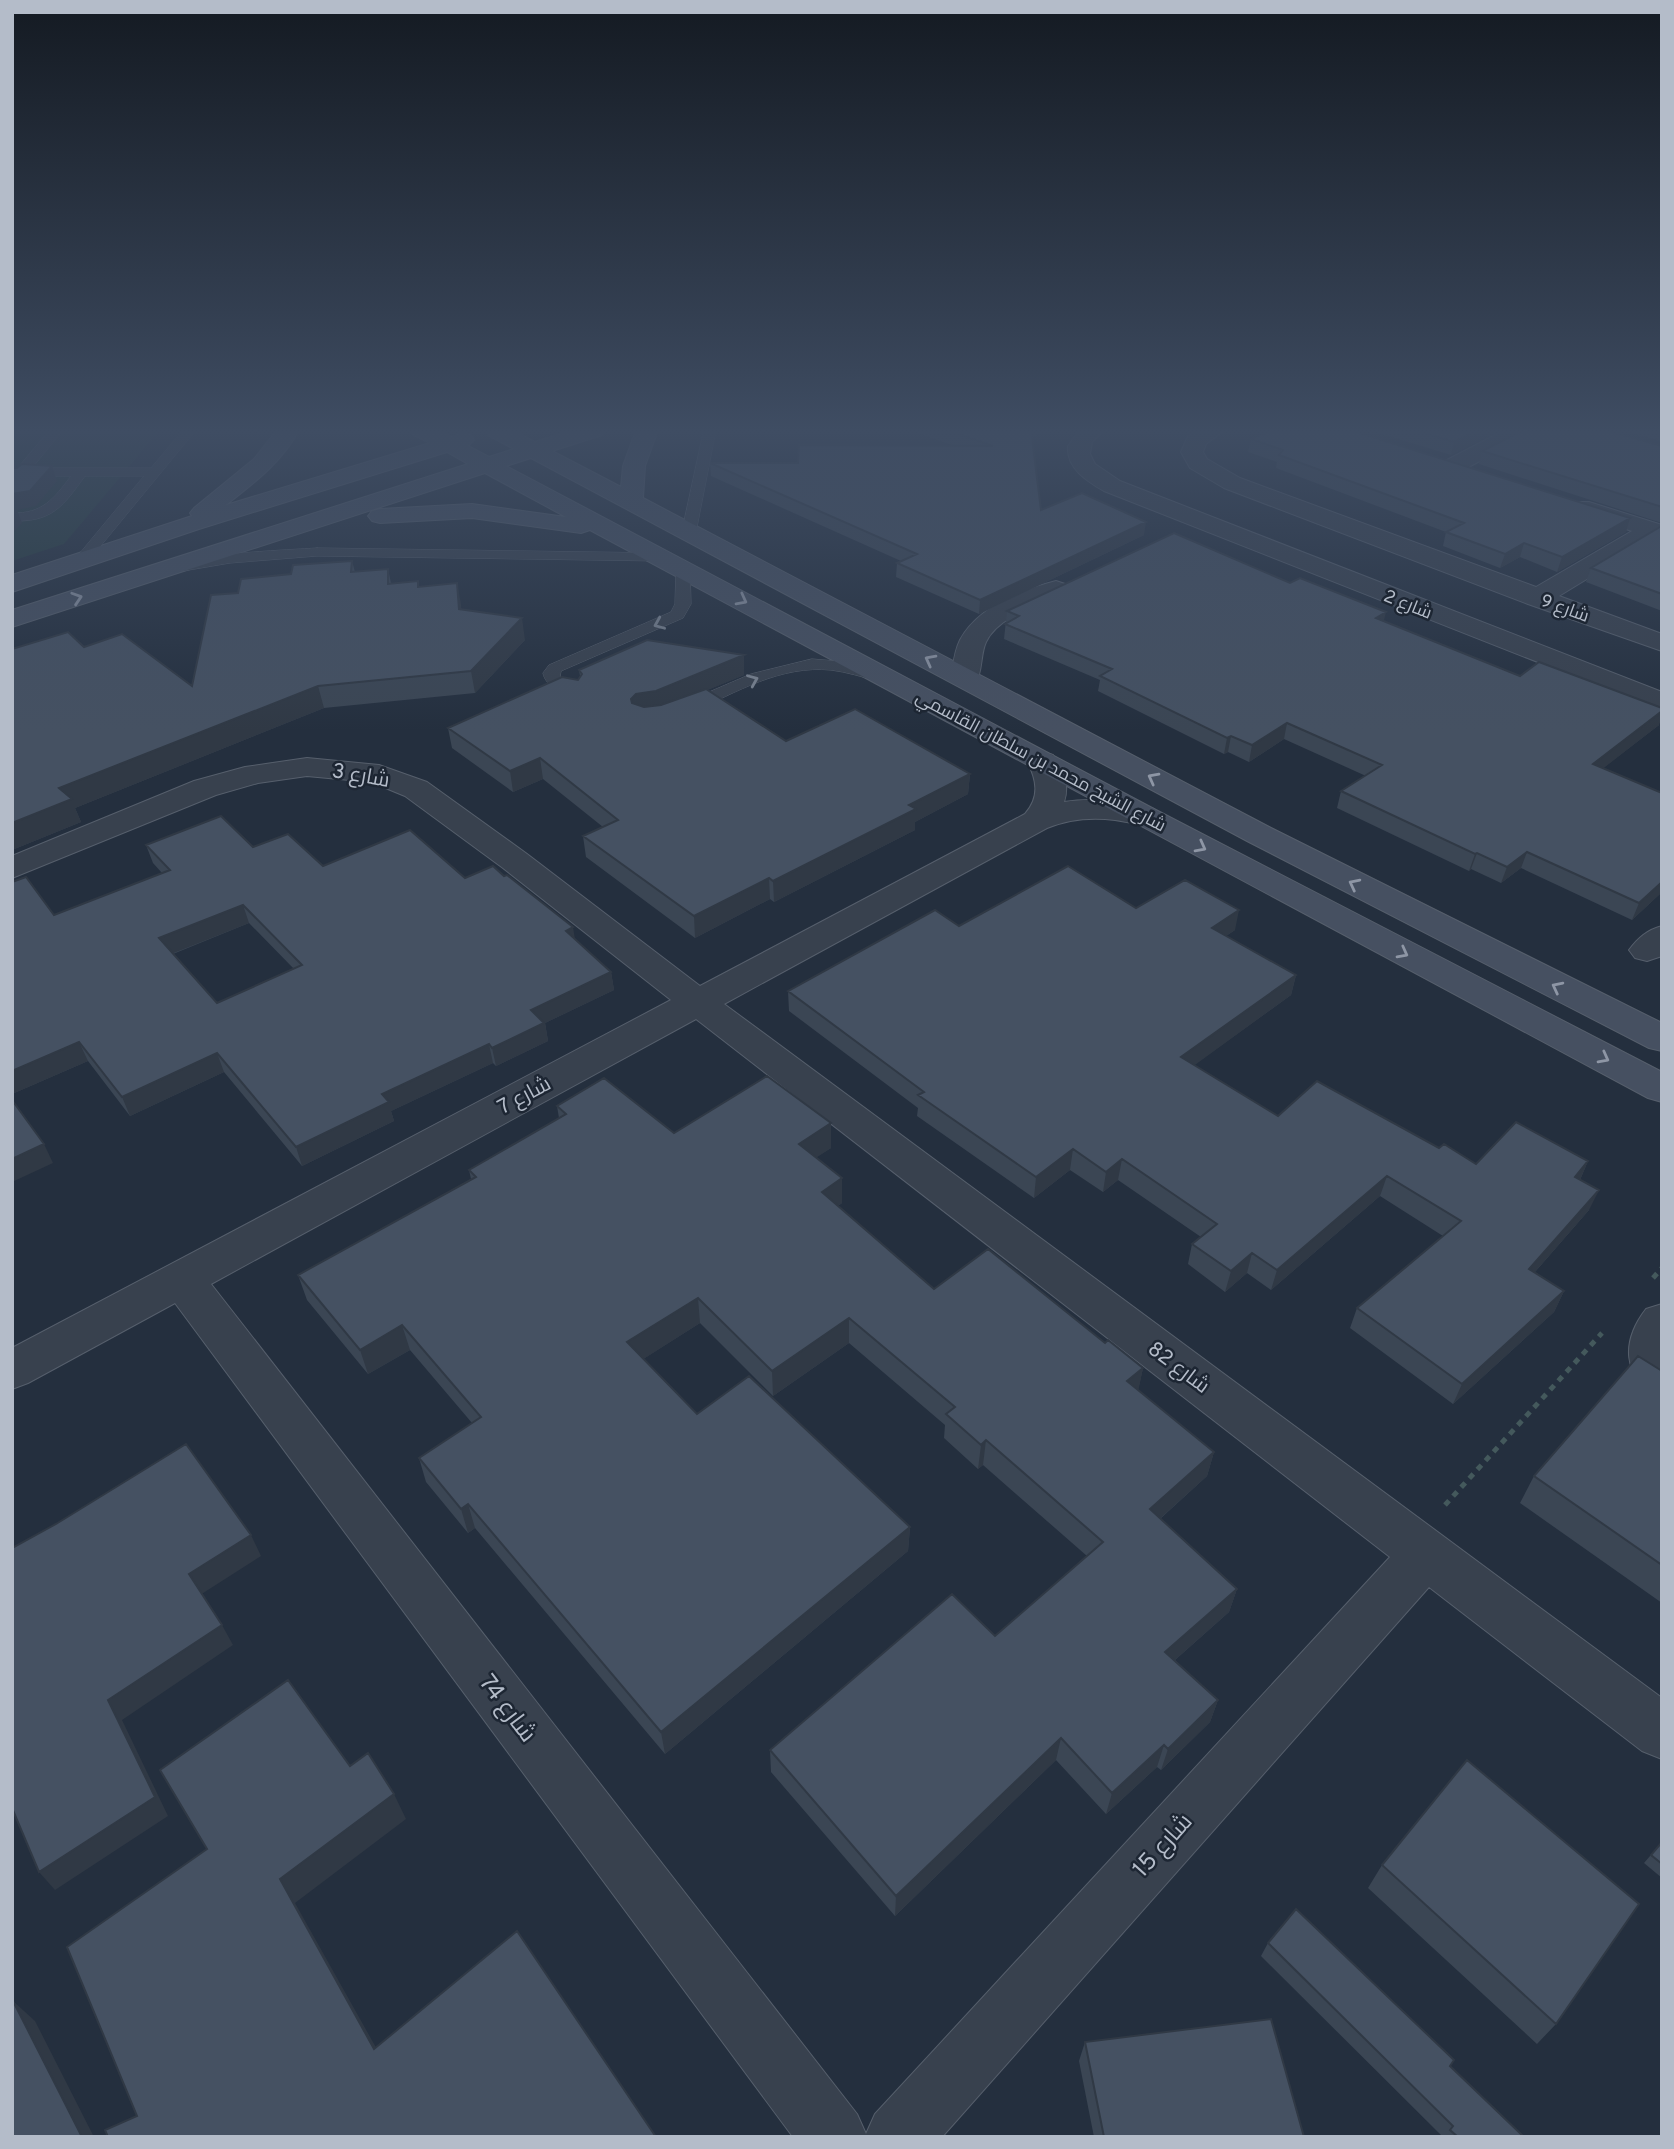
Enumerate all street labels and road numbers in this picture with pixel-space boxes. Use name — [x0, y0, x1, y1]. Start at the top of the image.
street label: شارع 2 — [1380, 585, 1435, 625]
street label: شارع 9 — [1537, 590, 1592, 629]
street label: شارع الشيخ محمد بن سلطان القاسمي — [911, 686, 1169, 839]
street label: شارع 3 — [330, 758, 392, 795]
street label: شارع 7 — [493, 1071, 556, 1122]
street label: شارع 82 — [1142, 1336, 1215, 1400]
street label: شارع 74 — [471, 1669, 542, 1749]
street label: شارع 15 — [1127, 1808, 1200, 1885]

